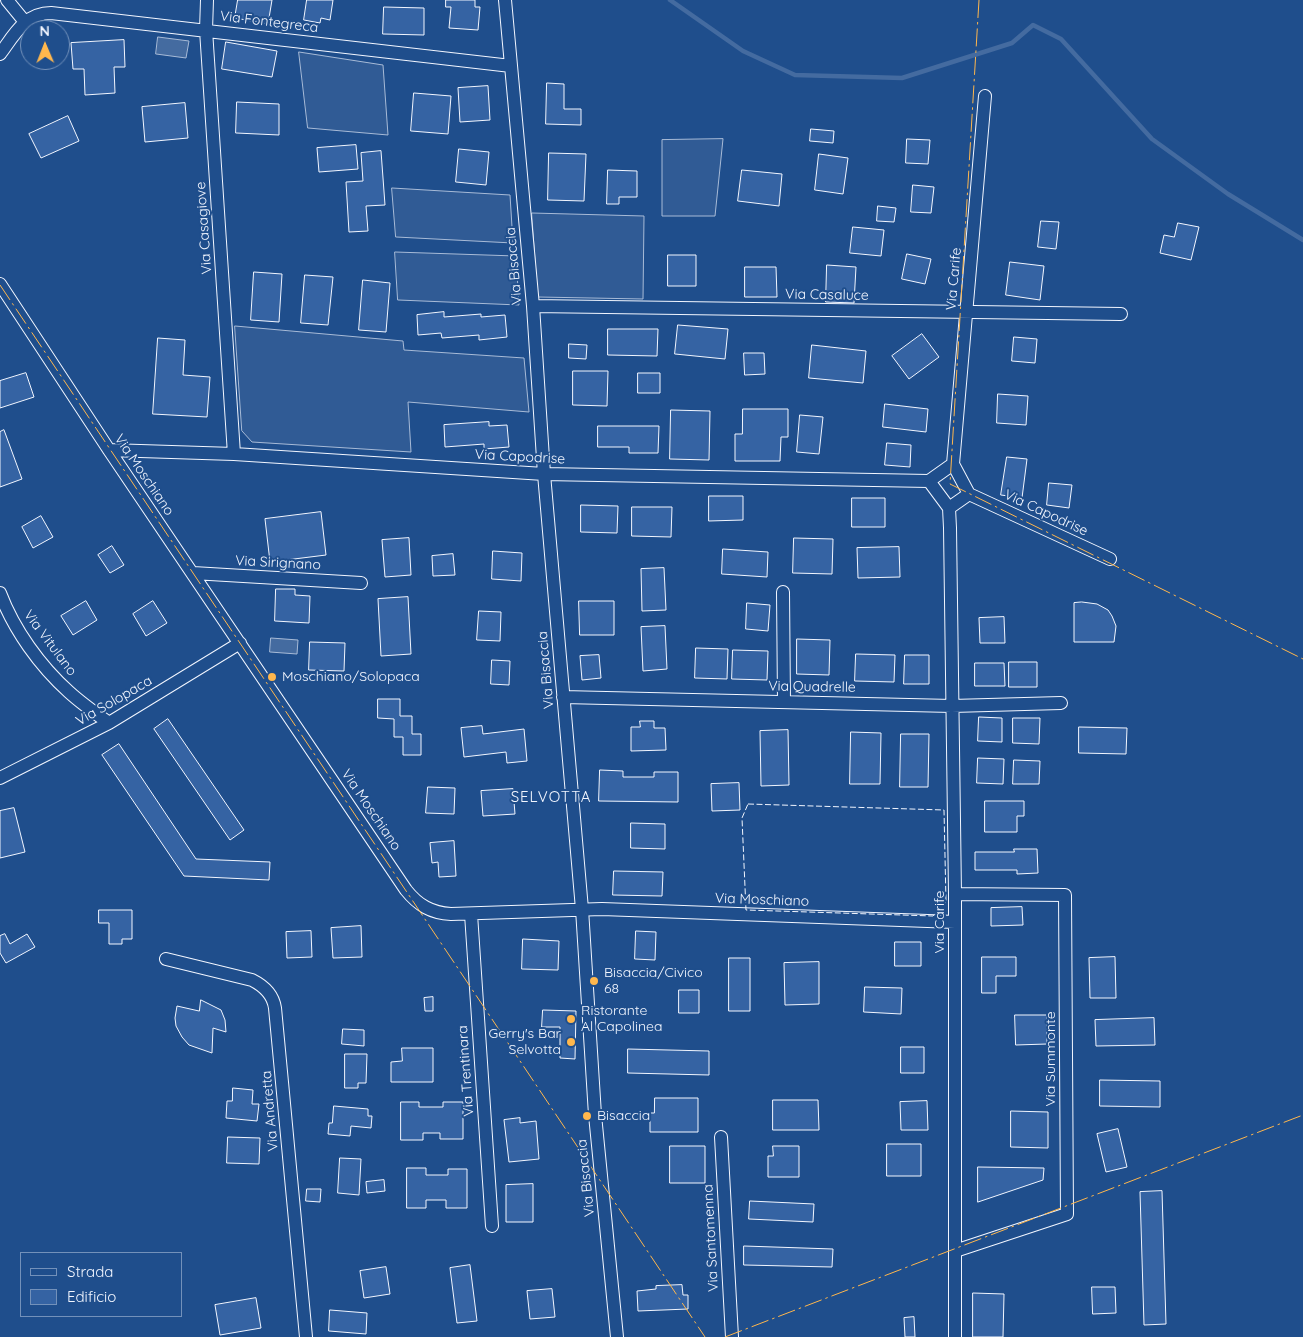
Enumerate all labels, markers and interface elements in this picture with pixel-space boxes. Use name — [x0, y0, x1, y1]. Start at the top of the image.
street label: Via Fontegreca — [219, 8, 319, 36]
north arrow — [20, 20, 70, 70]
text: N — [39, 22, 50, 40]
street label: Via Casagiove — [192, 181, 216, 275]
street label: Via Bisaccia — [502, 226, 526, 306]
street label: Via Carife — [943, 247, 965, 311]
street label: Via Casaluce — [785, 286, 869, 304]
street label: Via Moschiano — [111, 431, 177, 519]
street label: Via Capodrise — [474, 446, 566, 468]
street label: Via Capodrise — [1001, 486, 1091, 540]
street label: Via Sirignano — [235, 552, 321, 574]
street label: Via Vitulano — [20, 607, 80, 679]
street label: Via Bisaccia — [534, 630, 558, 710]
place label: Moschiano/Solopaca — [282, 669, 420, 685]
marker: Moschiano/Solopaca — [266, 671, 278, 683]
street label: Via Solopaca — [73, 672, 155, 730]
street label: Via Quadrelle — [768, 678, 856, 696]
street label: Via Moschiano — [338, 766, 404, 854]
district label: SELVOTTA — [510, 788, 592, 806]
street label: Via Moschiano — [715, 890, 809, 910]
street label: Via Carife — [932, 890, 948, 954]
place label: Bisaccia/Civico 68 — [604, 965, 703, 998]
marker: Bisaccia/Civico 68 — [588, 975, 600, 987]
place label: Ristorante Al Capolinea — [581, 1003, 662, 1036]
street label: Via Summonte — [1043, 1011, 1059, 1107]
marker: Ristorante Al Capolinea — [565, 1013, 577, 1025]
street label: Via Trentinara — [454, 1025, 478, 1117]
place label: Gerry's Bar Selvotta — [489, 1026, 561, 1058]
marker: Gerry's Bar Selvotta — [565, 1036, 577, 1048]
street label: Via Andretta — [258, 1070, 282, 1152]
place label: Bisaccia — [597, 1108, 650, 1124]
marker: Bisaccia — [581, 1110, 593, 1122]
street label: Via Bisaccia — [574, 1138, 598, 1218]
street label: Via Santomenna — [700, 1184, 722, 1292]
legend — [20, 1252, 182, 1317]
text: Strada — [67, 1262, 113, 1281]
text: Edificio — [67, 1287, 116, 1306]

